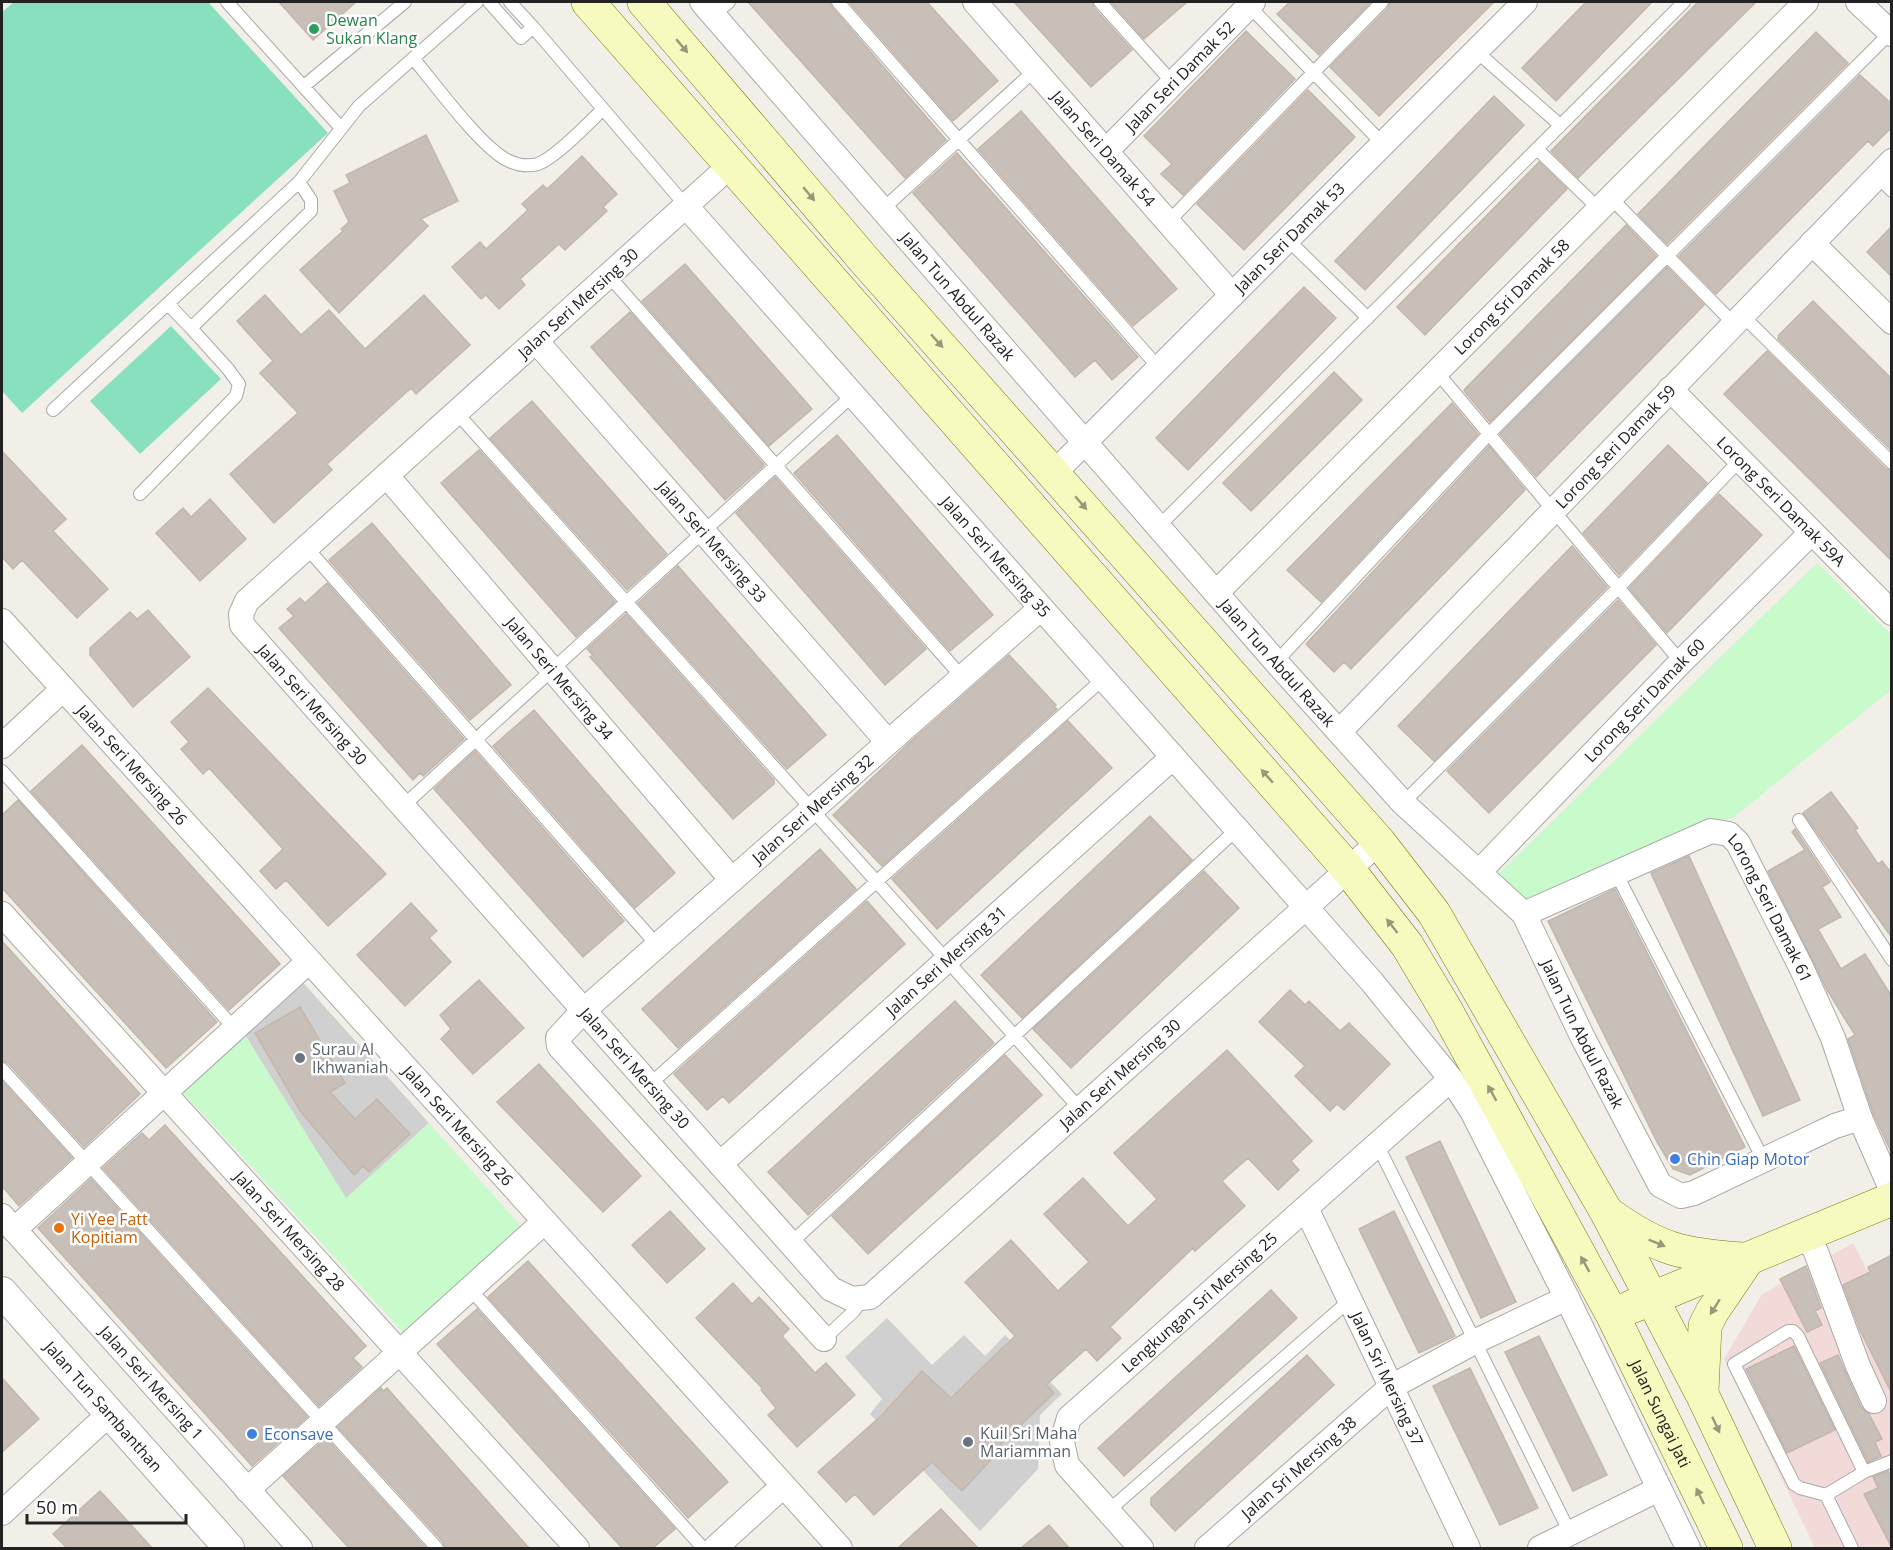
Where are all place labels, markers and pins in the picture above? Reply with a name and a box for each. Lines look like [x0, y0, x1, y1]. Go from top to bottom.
place label: Dewan Sukan Klang [326, 9, 417, 49]
marker: Dewan Sukan Klang [307, 22, 321, 36]
place label: Surau Al Ikhwaniah [312, 1038, 389, 1078]
marker: Surau Al Ikhwaniah [293, 1051, 307, 1065]
place label: Chin Giap Motor [1687, 1148, 1810, 1170]
marker: Chin Giap Motor [1668, 1152, 1682, 1166]
place label: Yi Yee Fatt Kopitiam [71, 1208, 148, 1248]
marker: Yi Yee Fatt Kopitiam [52, 1221, 66, 1235]
place label: Kuil Sri Maha Mariamman [980, 1422, 1077, 1462]
place label: Econsave [264, 1423, 334, 1445]
marker: Econsave [245, 1427, 259, 1441]
marker: Kuil Sri Maha Mariamman [961, 1435, 975, 1449]

